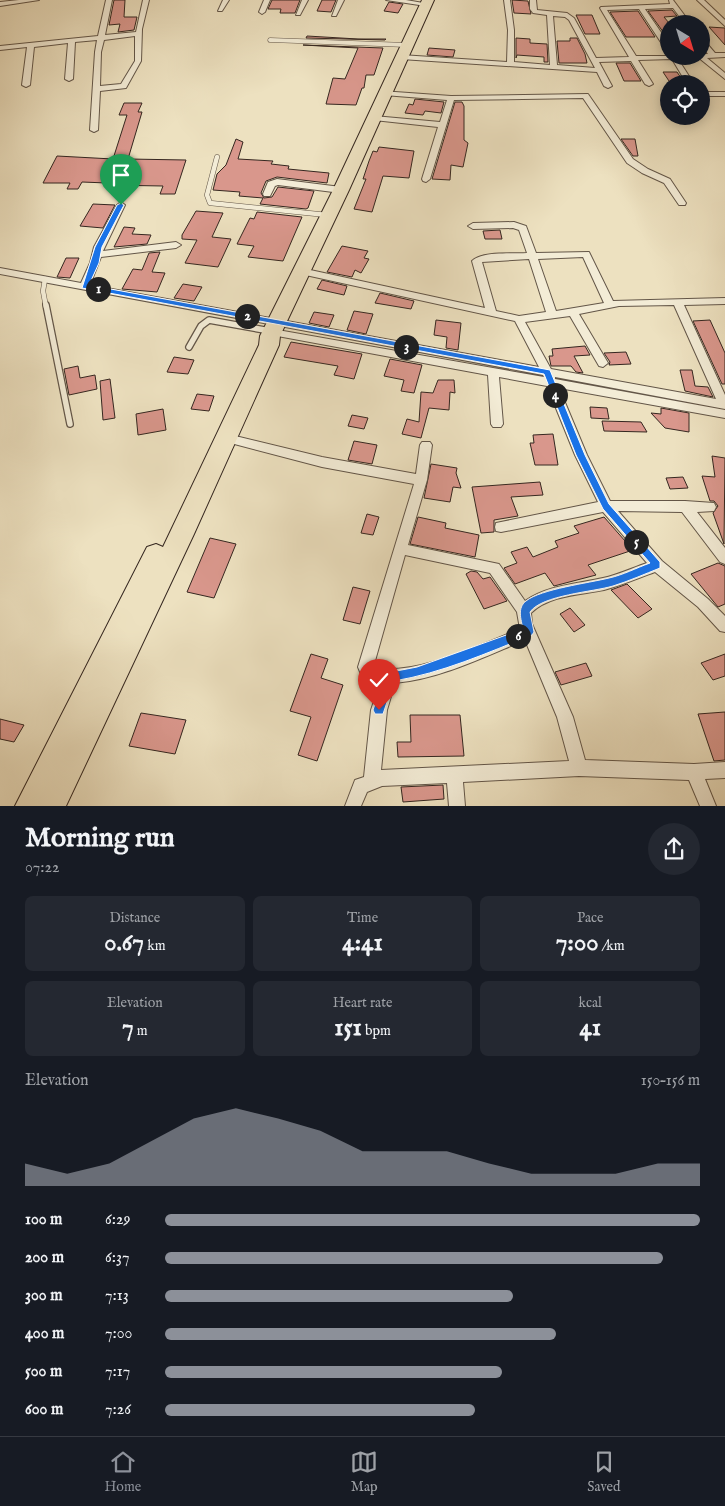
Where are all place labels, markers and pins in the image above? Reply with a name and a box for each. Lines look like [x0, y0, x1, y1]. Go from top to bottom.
pin [100, 154, 142, 205]
pin: 1 [86, 276, 110, 302]
pin: 2 [234, 304, 260, 328]
pin: 3 [394, 334, 418, 360]
pin: 4 [542, 382, 568, 408]
pin: 5 [624, 530, 648, 554]
pin: 6 [506, 624, 530, 648]
pin [358, 659, 400, 710]

